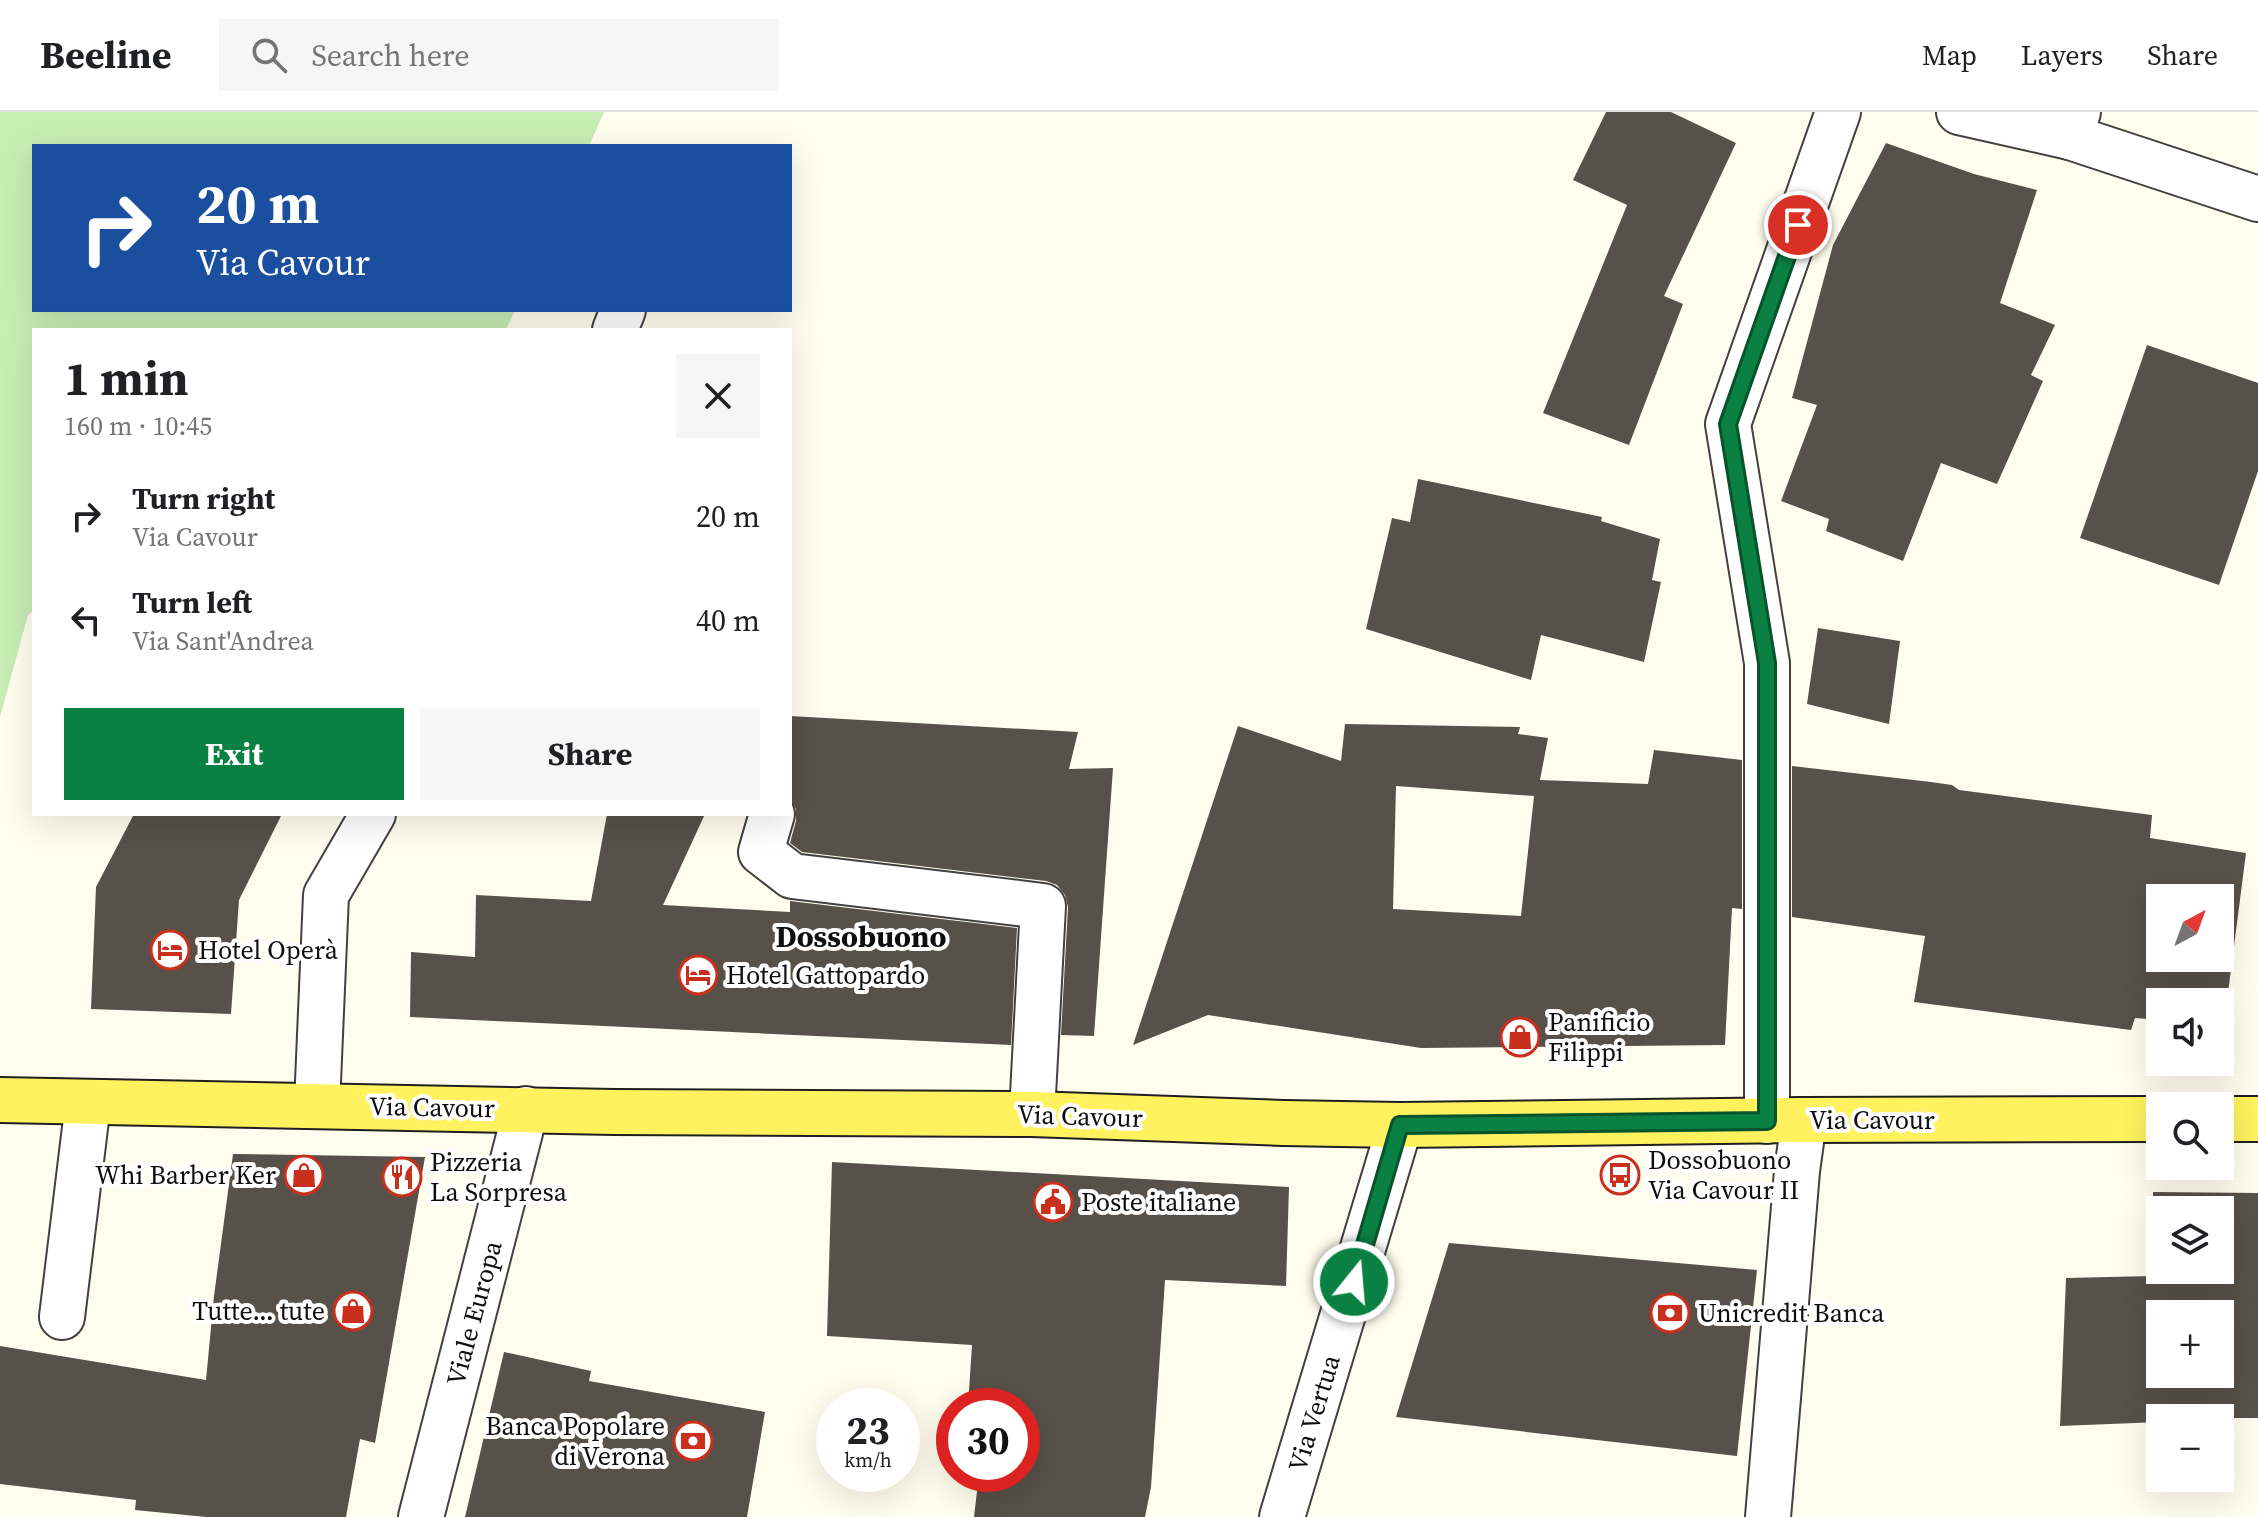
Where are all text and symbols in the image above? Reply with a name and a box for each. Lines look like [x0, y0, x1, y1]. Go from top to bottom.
search box [219, 19, 779, 91]
text: Beeline [40, 29, 171, 81]
icon: search [247, 33, 291, 77]
text: Search here [311, 35, 470, 76]
text: Map [1922, 36, 1977, 74]
text: Layers [2021, 36, 2103, 74]
text: Share [2147, 36, 2218, 74]
text: 20 m [196, 165, 319, 242]
icon: right [64, 176, 168, 280]
pin [1764, 191, 1832, 259]
icon: arrive [1776, 203, 1820, 247]
text: Via Cavour [196, 238, 370, 287]
text: 1 min [64, 345, 189, 411]
button: close [676, 354, 760, 438]
text: 160 m · 10:45 [64, 408, 212, 444]
text: Turn right [132, 478, 275, 519]
icon: right [64, 494, 108, 538]
text: 20 m [696, 496, 760, 537]
text: Via Cavour [132, 519, 258, 555]
text: Turn left [132, 582, 252, 623]
icon: left [64, 598, 108, 642]
text: 40 m [696, 600, 760, 641]
text: Via Sant'Andrea [132, 623, 314, 659]
button: Exit [64, 708, 404, 800]
button: Share [420, 708, 760, 800]
north arrow [2146, 884, 2234, 972]
map controls [2146, 884, 2234, 1492]
district label: Dossobuono [776, 916, 947, 957]
hotel icon: Hotel Operà [149, 929, 191, 971]
place label: Hotel Operà [198, 932, 339, 968]
hotel icon: Hotel Gattopardo [677, 954, 719, 996]
place label: Hotel Gattopardo [726, 957, 925, 993]
button: sound [2146, 988, 2234, 1076]
place label: Panificio Filippi [1548, 1004, 1650, 1070]
shop icon: Panificio Filippi [1499, 1016, 1541, 1058]
street label: Via Cavour [369, 1088, 495, 1126]
button: search [2146, 1092, 2234, 1180]
street label: Via Cavour [1017, 1096, 1143, 1136]
street label: Via Cavour [1809, 1102, 1935, 1138]
place label: Dossobuono Via Cavour II [1648, 1142, 1799, 1208]
place label: Pizzeria La Sorpresa [430, 1144, 568, 1210]
shop icon: Whi Barber Ker [283, 1154, 325, 1196]
bus stop icon: Dossobuono Via Cavour II [1599, 1154, 1641, 1196]
restaurant icon: Pizzeria La Sorpresa [381, 1156, 423, 1198]
place label: Whi Barber Ker [95, 1157, 276, 1193]
public building icon: Poste italiane [1032, 1181, 1074, 1223]
place label: Poste italiane [1081, 1184, 1236, 1220]
button: layers [2146, 1196, 2234, 1284]
street label: Viale Europa [437, 1236, 511, 1389]
position arrow [1312, 1240, 1396, 1324]
shop icon: Tutte... tute [332, 1290, 374, 1332]
bank icon: Unicredit Banca [1649, 1292, 1691, 1334]
place label: Tutte... tute [192, 1293, 325, 1329]
place label: Unicredit Banca [1698, 1295, 1885, 1331]
button: + [2146, 1300, 2234, 1388]
street label: Via Vertua [1279, 1349, 1349, 1476]
speed limit sign: 30 [936, 1388, 1040, 1492]
text: 23 [846, 1403, 890, 1457]
button: − [2146, 1404, 2234, 1492]
place label: Banca Popolare di Verona [485, 1408, 666, 1474]
bank icon: Banca Popolare di Verona [672, 1420, 714, 1462]
text: km/h [844, 1446, 892, 1474]

